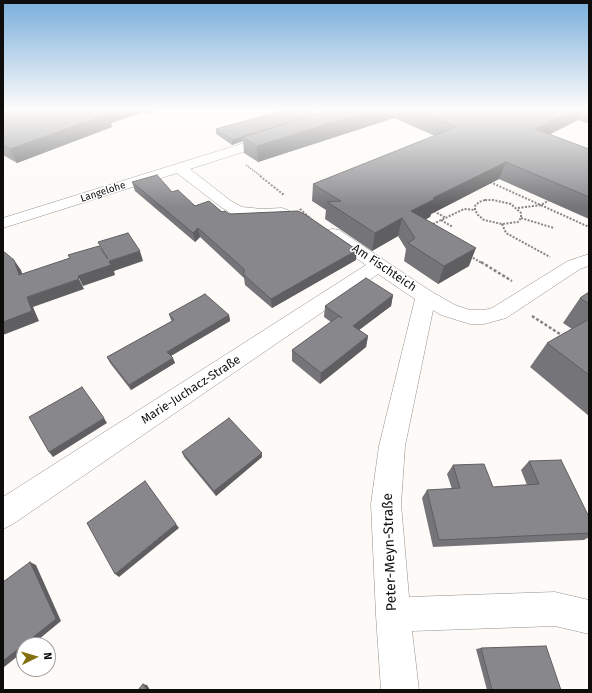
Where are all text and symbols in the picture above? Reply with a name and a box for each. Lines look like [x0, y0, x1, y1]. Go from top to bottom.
street label: Langelohe [79, 179, 127, 205]
street label: Am Fischteich [349, 241, 419, 295]
street label: Marie-Juchacz-Straße [139, 353, 243, 427]
street label: Peter-Meyn-Straße [380, 493, 400, 611]
north arrow [16, 637, 56, 677]
text: N [41, 652, 54, 660]

